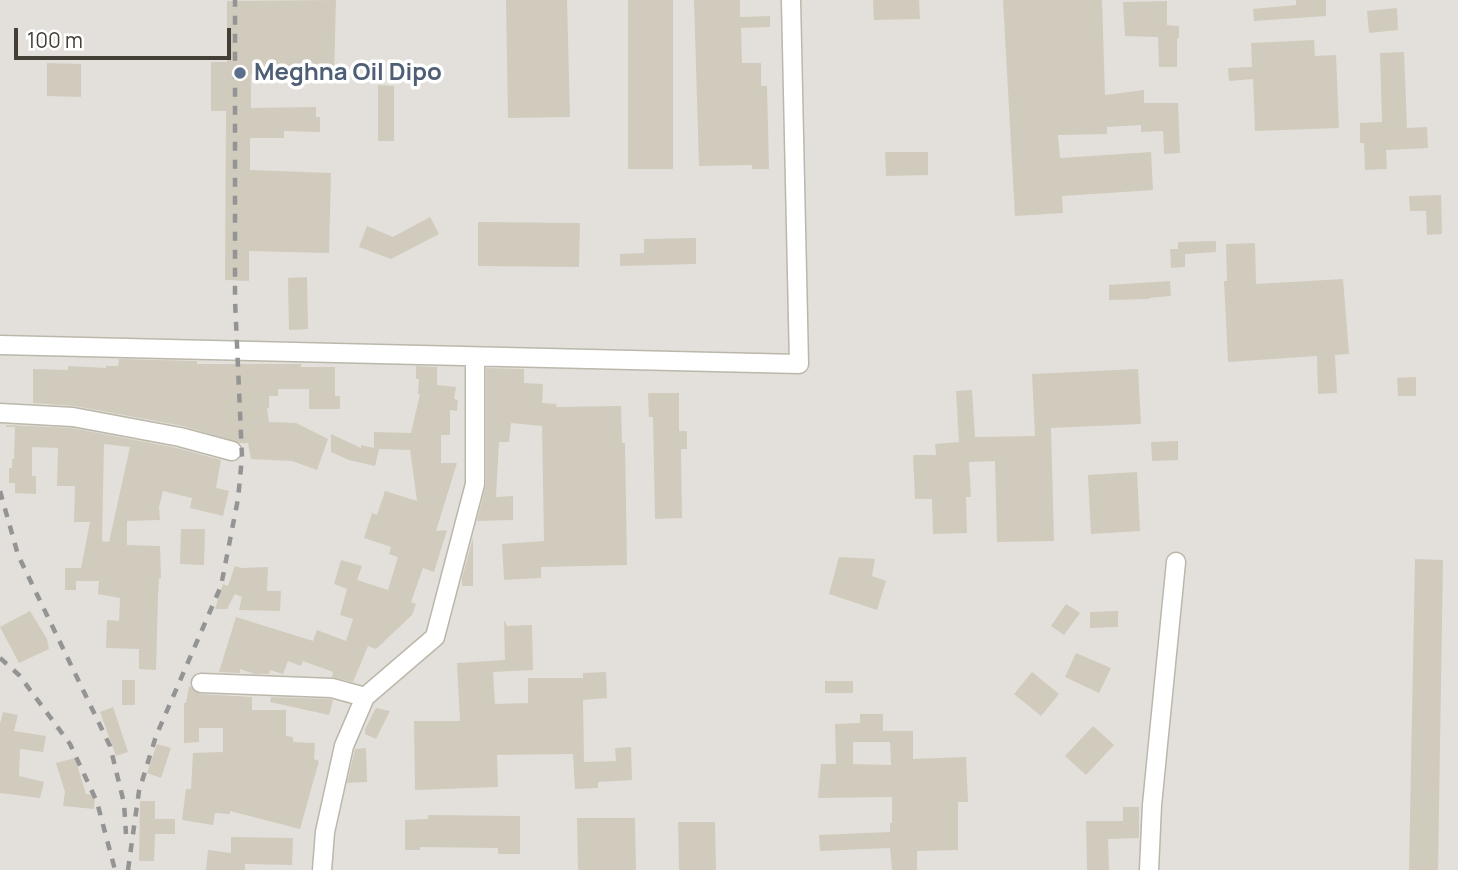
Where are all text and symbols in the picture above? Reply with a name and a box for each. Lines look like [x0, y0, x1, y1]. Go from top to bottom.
scale bar [18, 14, 234, 58]
text: 100 m [27, 26, 83, 54]
place label: Meghna Oil Dipo [254, 59, 442, 87]
marker: Meghna Oil Dipo [232, 65, 248, 81]

